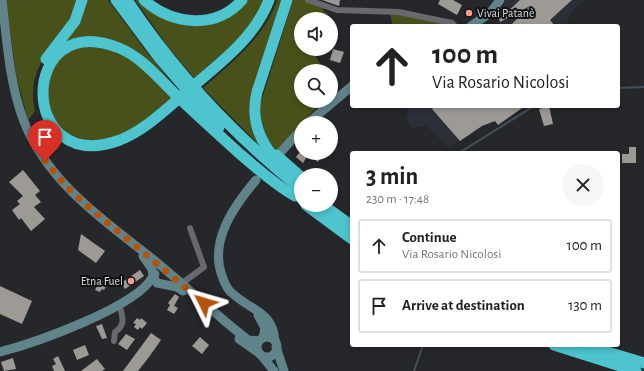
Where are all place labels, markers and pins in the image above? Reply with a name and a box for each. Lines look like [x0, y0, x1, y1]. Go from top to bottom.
place label: Vivai Patanè [477, 7, 534, 19]
marker: Vivai Patanè [464, 8, 474, 18]
pin [28, 120, 62, 161]
place label: Etna Fuel [81, 275, 123, 287]
marker: Etna Fuel [126, 276, 136, 286]

